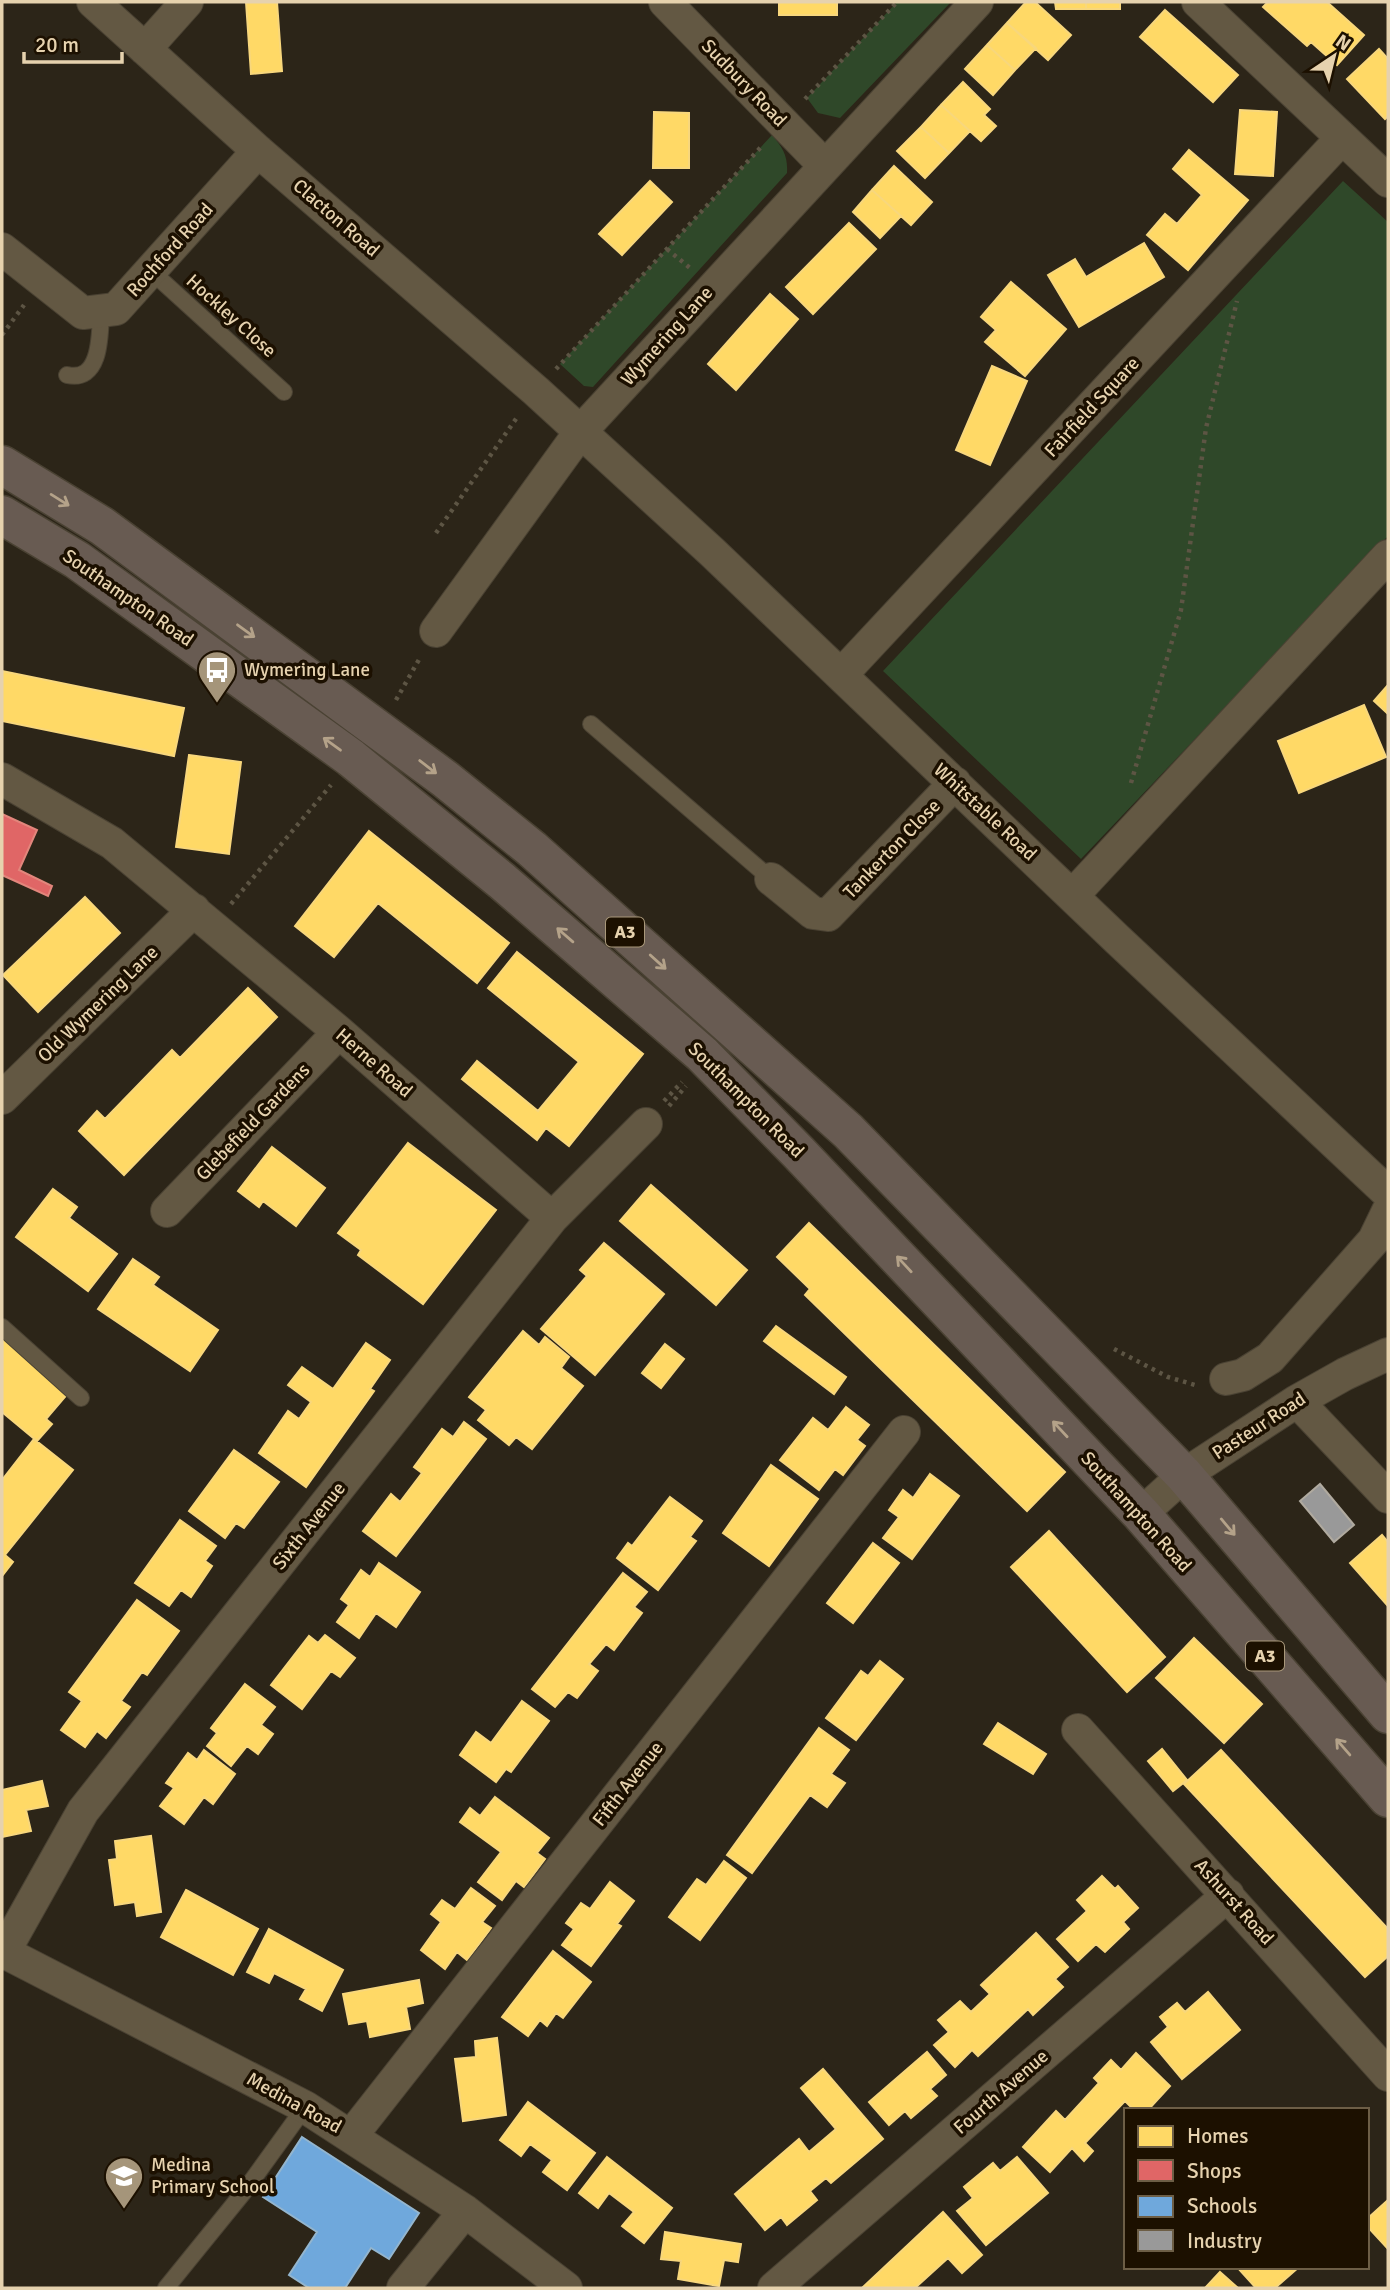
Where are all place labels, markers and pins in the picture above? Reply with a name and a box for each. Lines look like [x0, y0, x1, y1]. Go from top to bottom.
bus stop icon: Wymering Lane [196, 649, 238, 704]
place label: Wymering Lane [244, 658, 370, 682]
place label: Medina Primary School [151, 2153, 274, 2199]
school or university icon: Medina Primary School [103, 2155, 145, 2210]

